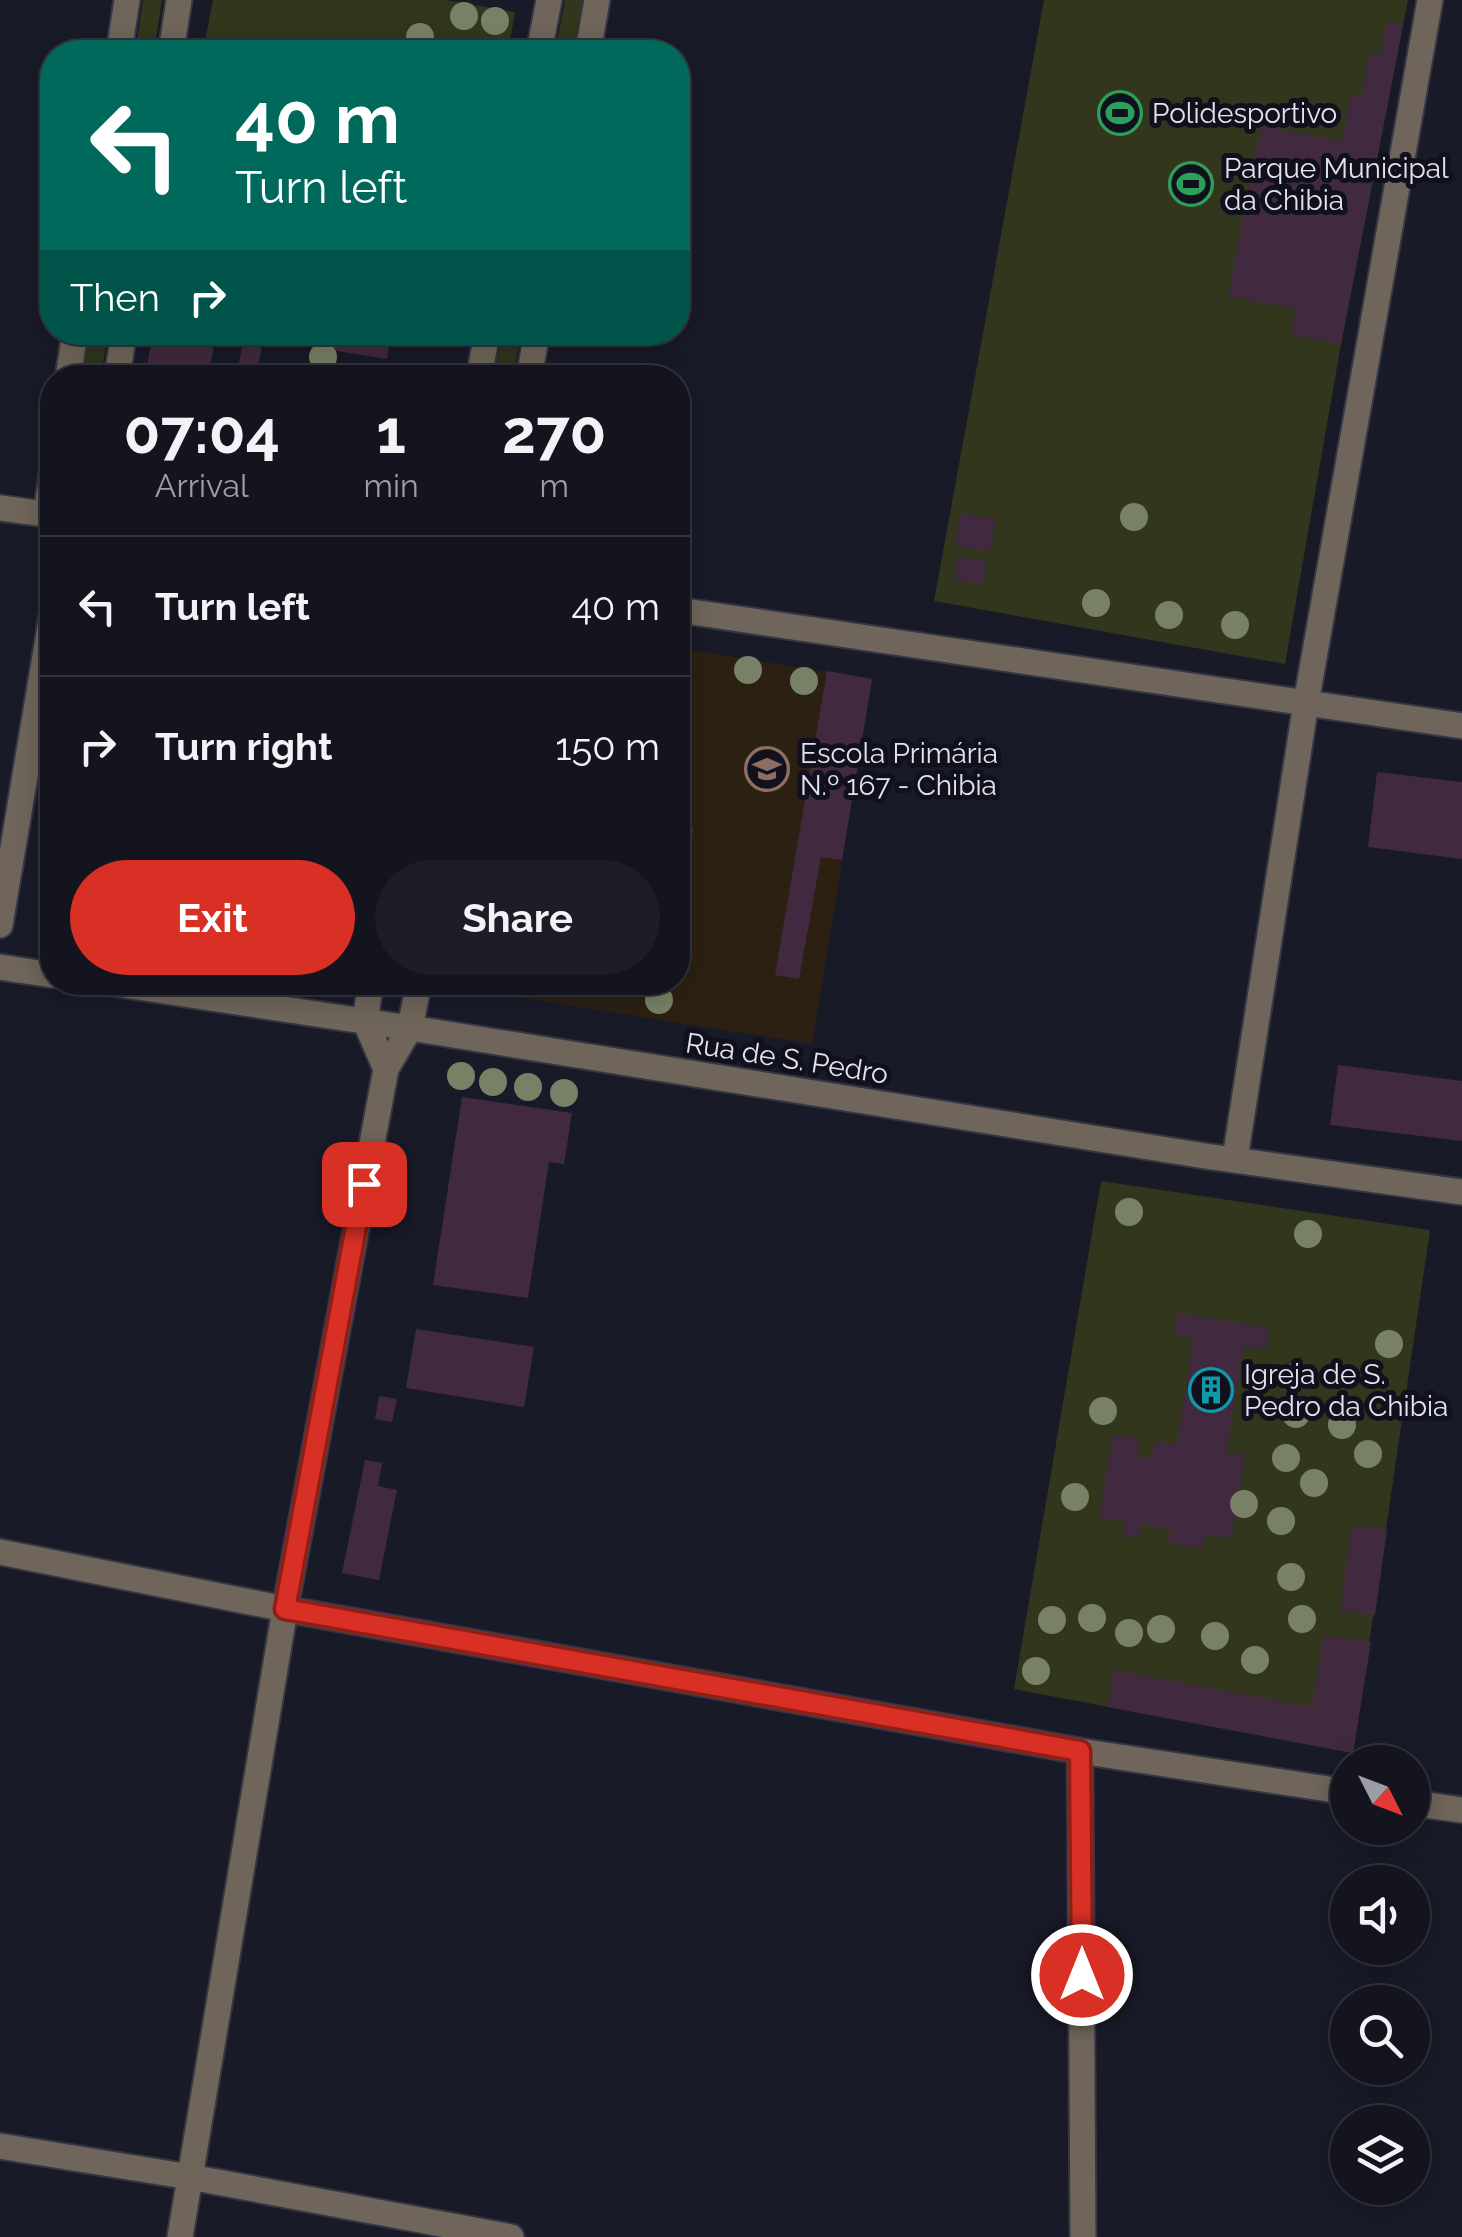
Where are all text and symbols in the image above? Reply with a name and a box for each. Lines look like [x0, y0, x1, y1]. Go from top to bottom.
text: 40 m [235, 77, 400, 159]
icon: left [70, 80, 200, 210]
sports icon: Polidesportivo [1097, 90, 1143, 136]
place label: Polidesportivo [1152, 97, 1337, 130]
place label: Parque Municipal da Chibia [1224, 152, 1449, 217]
text: Turn left [235, 161, 407, 214]
sports icon: Parque Municipal da Chibia [1168, 161, 1214, 207]
icon: right [180, 270, 235, 325]
text: Then [70, 275, 160, 320]
text: 07:04 [124, 397, 280, 467]
text: 1 [376, 397, 406, 467]
text: 270 [502, 397, 606, 467]
text: Arrival [155, 467, 249, 504]
text: min [364, 467, 419, 504]
text: m [540, 467, 569, 504]
icon: left [70, 579, 125, 634]
text: Turn left [155, 584, 310, 629]
text: 40 m [571, 584, 660, 629]
icon: right [70, 719, 125, 774]
text: Turn right [155, 724, 332, 769]
text: 150 m [555, 724, 660, 769]
place label: Escola Primária N.º 167 - Chibia [800, 737, 998, 802]
school or university icon: Escola Primária N.º 167 - Chibia [744, 746, 790, 792]
button: Exit [70, 860, 355, 975]
button: Share [375, 860, 660, 975]
street label: Rua de S. Pedro [683, 1026, 891, 1091]
pin [322, 1142, 407, 1227]
icon: arrive [337, 1157, 392, 1212]
place label: Igreja de S. Pedro da Chibia [1244, 1358, 1448, 1423]
building icon: Igreja de S. Pedro da Chibia [1188, 1367, 1234, 1413]
north arrow [1330, 1745, 1430, 1845]
map controls [1330, 1745, 1430, 2205]
button: sound [1330, 1865, 1430, 1965]
position arrow [1030, 1923, 1134, 2027]
button: search [1330, 1985, 1430, 2085]
button: layers [1330, 2105, 1430, 2205]

